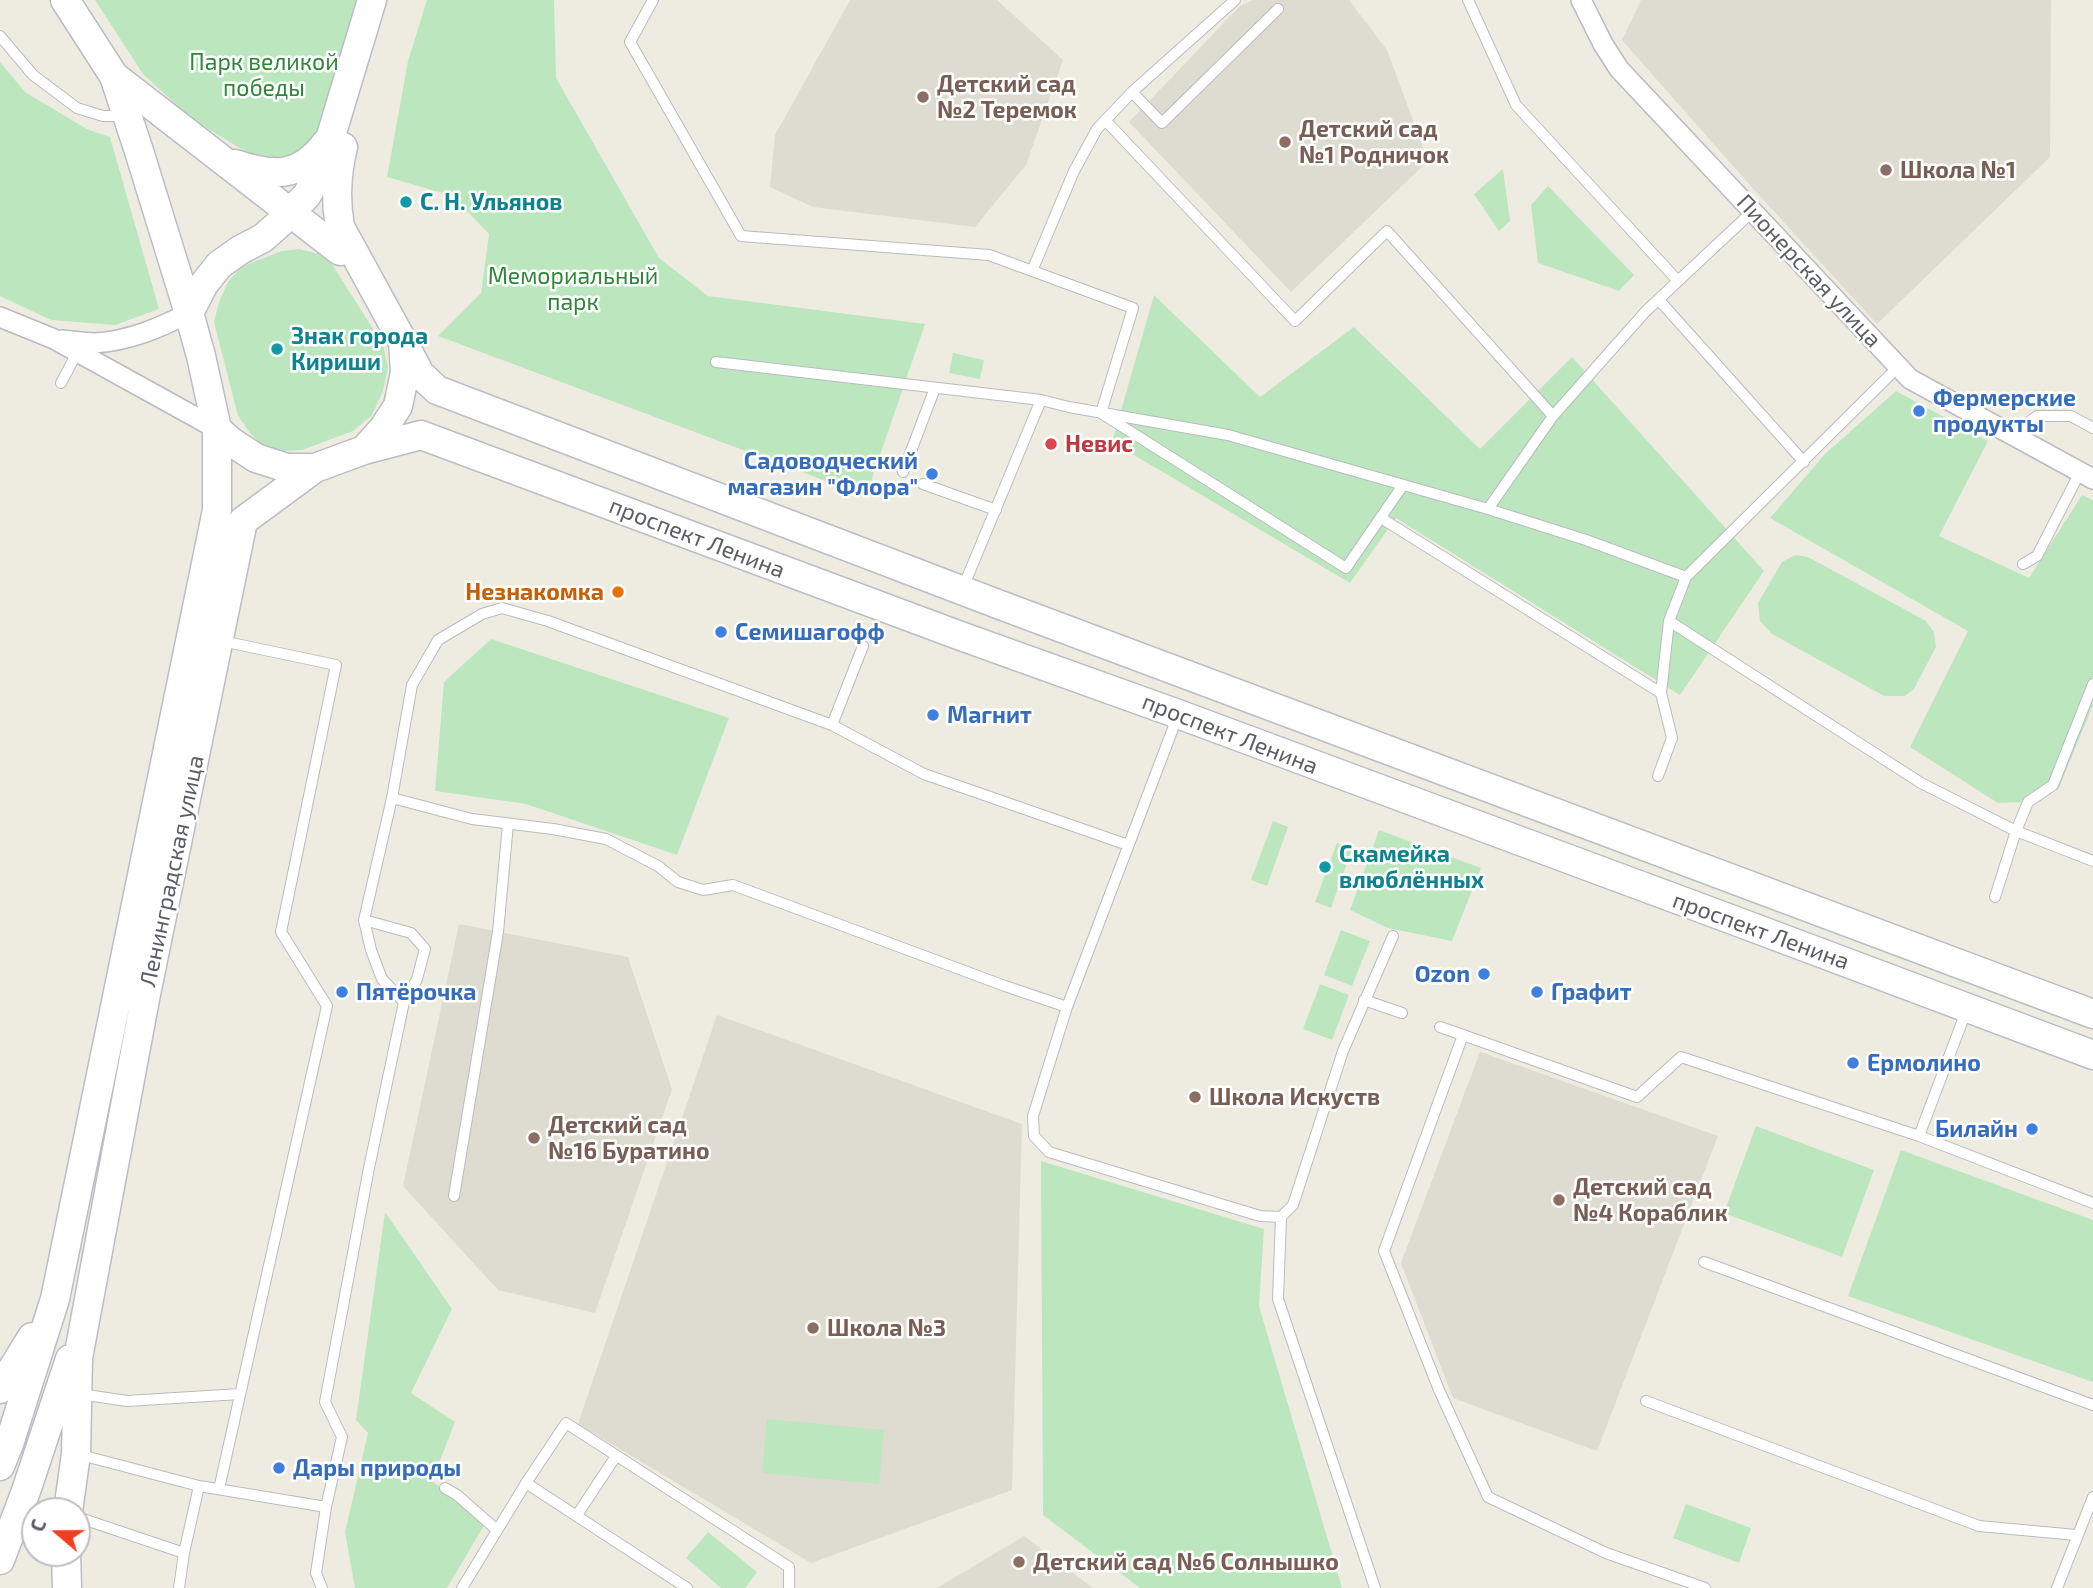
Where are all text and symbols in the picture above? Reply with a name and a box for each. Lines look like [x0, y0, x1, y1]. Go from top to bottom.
park label: Парк великой победы [189, 48, 339, 102]
place label: Детский сад №2 Теремок [937, 70, 1077, 124]
marker: Детский сад №2 Теремок [915, 89, 931, 105]
place label: Детский сад №1 Родничок [1299, 115, 1449, 169]
marker: Детский сад №1 Родничок [1277, 134, 1293, 150]
place label: Школа №1 [1900, 156, 2016, 184]
marker: Школа №1 [1878, 162, 1894, 178]
place label: С. Н. Ульянов [420, 188, 562, 216]
street label: Пионерская улица [1731, 189, 1887, 353]
marker: С. Н. Ульянов [398, 194, 414, 210]
park label: Мемориальный парк [488, 262, 658, 316]
place label: Знак города Кириши [291, 322, 428, 376]
marker: Знак города Кириши [269, 341, 285, 357]
place label: Фермерские продукты [1933, 384, 2076, 438]
marker: Фермерские продукты [1911, 403, 1927, 419]
place label: Невис [1065, 430, 1133, 458]
marker: Невис [1043, 436, 1059, 452]
place label: Садоводческий магазин "Флора" [727, 447, 918, 501]
marker: Садоводческий магазин "Флора" [924, 466, 940, 482]
street label: проспект Ленина [605, 492, 789, 584]
place label: Незнакомка [465, 578, 604, 606]
marker: Незнакомка [610, 584, 626, 600]
place label: Семишагофф [735, 618, 885, 646]
marker: Семишагофф [713, 624, 729, 640]
street label: проспект Ленина [1138, 688, 1322, 780]
place label: Магнит [947, 701, 1032, 729]
marker: Магнит [925, 707, 941, 723]
street label: Ленинградская улица [134, 753, 210, 989]
place label: Скамейка влюблённых [1339, 840, 1484, 894]
marker: Скамейка влюблённых [1317, 859, 1333, 875]
street label: проспект Ленина [1669, 886, 1853, 976]
place label: Ozon [1415, 960, 1470, 988]
marker: Ozon [1476, 966, 1492, 982]
place label: Пятёрочка [356, 978, 476, 1006]
place label: Графит [1551, 978, 1632, 1006]
marker: Пятёрочка [334, 984, 350, 1000]
marker: Графит [1529, 984, 1545, 1000]
place label: Ермолино [1867, 1049, 1981, 1077]
marker: Ермолино [1845, 1055, 1861, 1071]
place label: Школа Искуств [1209, 1083, 1380, 1111]
marker: Школа Искуств [1187, 1089, 1203, 1105]
place label: Детский сад №16 Буратино [548, 1111, 710, 1165]
place label: Билайн [1935, 1115, 2018, 1143]
marker: Билайн [2024, 1121, 2040, 1137]
marker: Детский сад №16 Буратино [526, 1130, 542, 1146]
place label: Детский сад №4 Кораблик [1573, 1173, 1728, 1227]
marker: Детский сад №4 Кораблик [1551, 1192, 1567, 1208]
place label: Школа №3 [827, 1314, 946, 1342]
marker: Школа №3 [805, 1320, 821, 1336]
place label: Дары природы [293, 1454, 461, 1482]
marker: Дары природы [271, 1460, 287, 1476]
north arrow [21, 1497, 91, 1567]
text: С [25, 1516, 50, 1535]
place label: Детский сад №6 Солнышко [1033, 1548, 1339, 1576]
marker: Детский сад №6 Солнышко [1011, 1554, 1027, 1570]

